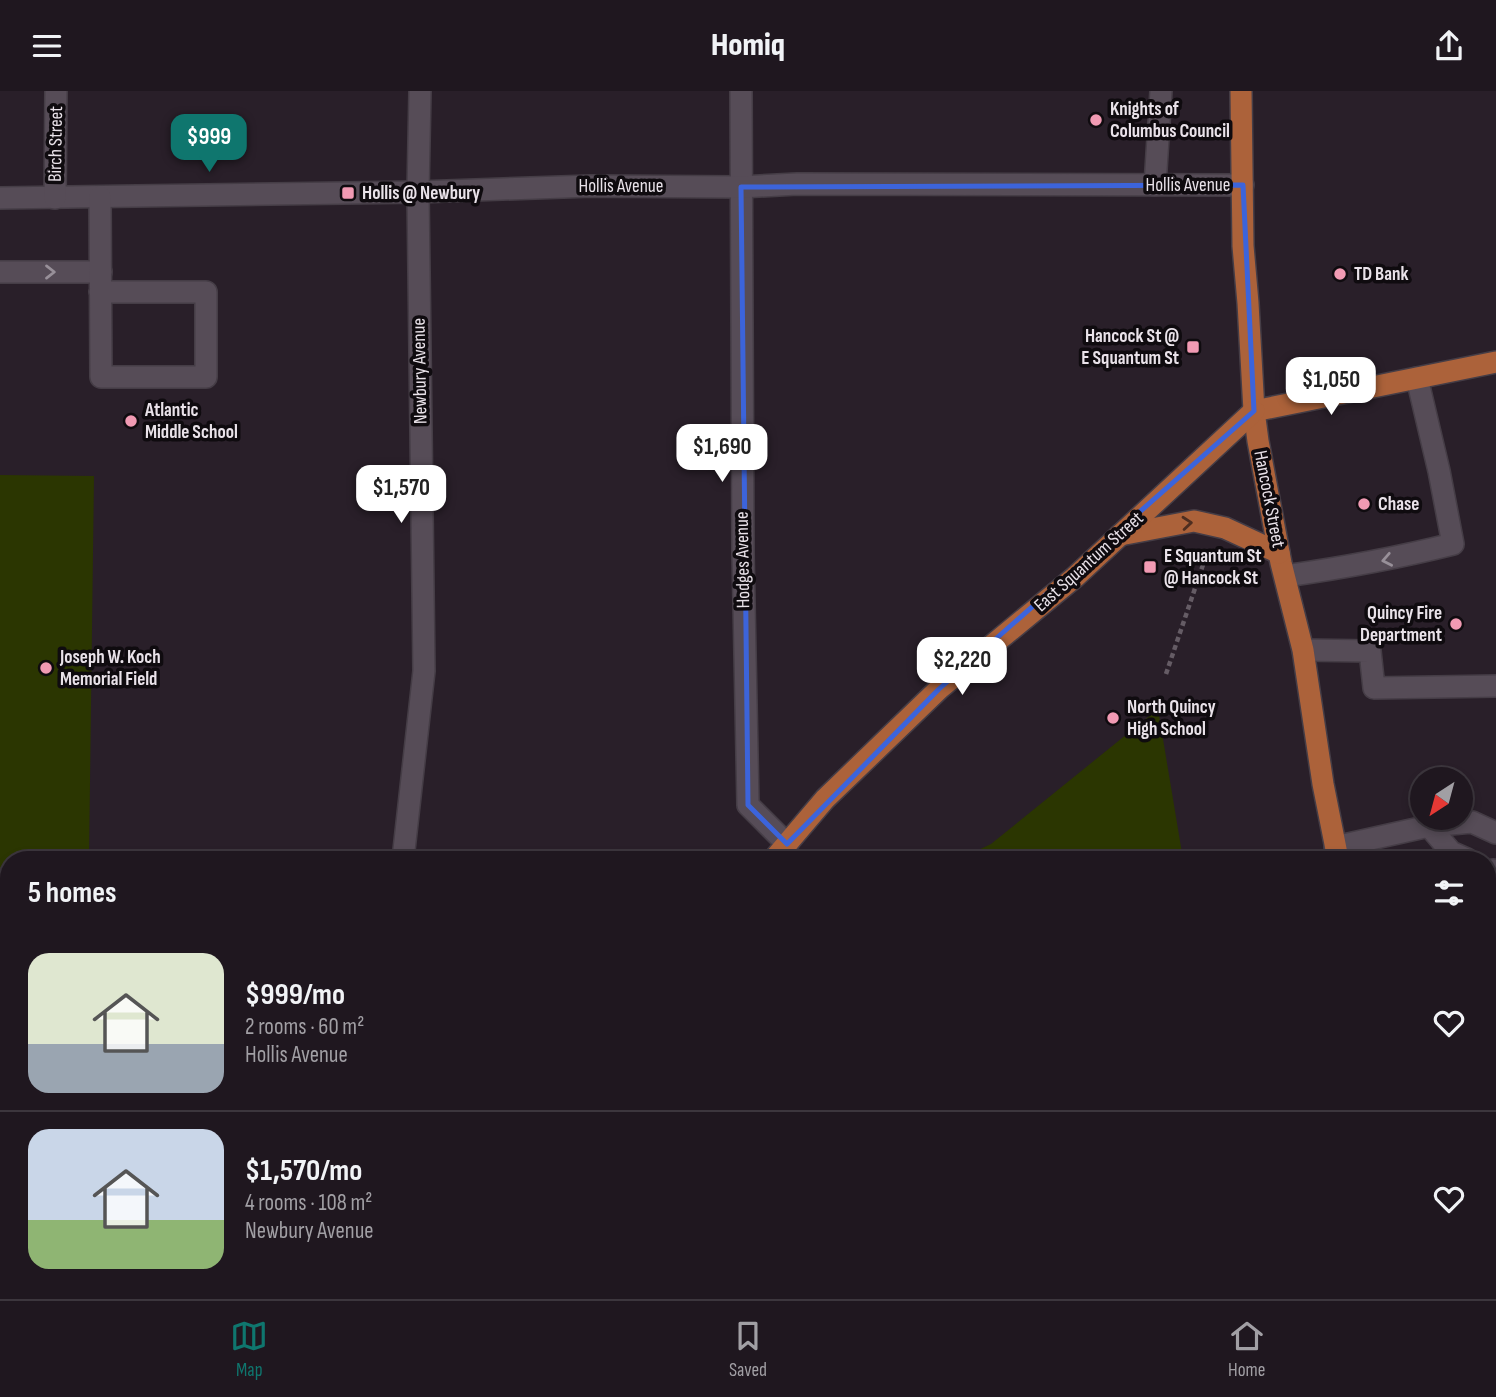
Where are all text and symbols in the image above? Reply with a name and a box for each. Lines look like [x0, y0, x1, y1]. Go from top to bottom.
text: Homiq [711, 26, 785, 65]
icon: menu [28, 27, 66, 65]
icon: share [1430, 27, 1468, 65]
place label: Knights of Columbus Council [1110, 98, 1230, 143]
street label: Birch Street [44, 106, 68, 182]
marker: Knights of Columbus Council [1088, 112, 1104, 128]
pin: $999 [168, 115, 250, 174]
text: $999 [187, 123, 231, 151]
street label: Hollis Avenue [1146, 174, 1230, 197]
street label: Hollis Avenue [579, 175, 663, 198]
place label: Hollis @ Newbury [362, 182, 480, 205]
marker: Hollis @ Newbury [340, 185, 356, 201]
place label: TD Bank [1354, 263, 1408, 286]
one-way arrow [46, 264, 56, 280]
marker: TD Bank [1332, 266, 1348, 282]
street label: Newbury Avenue [408, 318, 432, 424]
place label: Hancock St @ E Squantum St [1081, 325, 1179, 370]
marker: Hancock St @ E Squantum St [1185, 339, 1201, 355]
pin: $1,050 [1274, 357, 1388, 417]
text: $1,050 [1302, 366, 1360, 394]
place label: Atlantic Middle School [144, 399, 238, 444]
marker: Atlantic Middle School [123, 413, 139, 429]
pin: $1,690 [665, 425, 779, 484]
text: $1,690 [692, 433, 752, 461]
street label: Hancock Street [1248, 448, 1290, 550]
pin: $1,570 [344, 465, 458, 525]
text: $1,570 [372, 474, 430, 502]
place label: Chase [1378, 493, 1419, 516]
marker: Chase [1356, 496, 1372, 512]
street label: East Squantum Street [1030, 507, 1149, 617]
street label: Hodges Avenue [731, 511, 755, 609]
one-way arrow [1182, 516, 1193, 531]
place label: E Squantum St @ Hancock St [1164, 545, 1262, 590]
one-way arrow [1381, 551, 1393, 566]
marker: E Squantum St @ Hancock St [1142, 559, 1158, 575]
place label: Quincy Fire Department [1360, 602, 1442, 647]
marker: Quincy Fire Department [1448, 616, 1464, 632]
pin: $2,220 [905, 637, 1019, 697]
place label: Joseph W. Koch Memorial Field [59, 646, 161, 691]
text: $2,220 [933, 646, 991, 674]
marker: Joseph W. Koch Memorial Field [38, 660, 54, 676]
place label: North Quincy High School [1127, 696, 1216, 741]
marker: North Quincy High School [1105, 710, 1121, 726]
north arrow [1410, 767, 1474, 829]
map controls [1410, 767, 1473, 830]
icon: filters [1430, 874, 1468, 912]
text: 5 homes [28, 875, 117, 911]
text: $999/mo [245, 977, 345, 1013]
icon: home [84, 981, 168, 1065]
icon: heart [1430, 1004, 1468, 1042]
text: 2 rooms · 60 m² [245, 1013, 364, 1041]
text: Hollis Avenue [245, 1041, 348, 1069]
text: $1,570/mo [245, 1153, 362, 1189]
icon: home [84, 1157, 168, 1241]
icon: heart [1430, 1180, 1468, 1218]
text: 4 rooms · 108 m² [245, 1189, 372, 1217]
text: Newbury Avenue [245, 1217, 374, 1245]
tab: Map [230, 1317, 268, 1382]
tab: Saved [729, 1317, 767, 1382]
tab: Home [1228, 1317, 1266, 1382]

